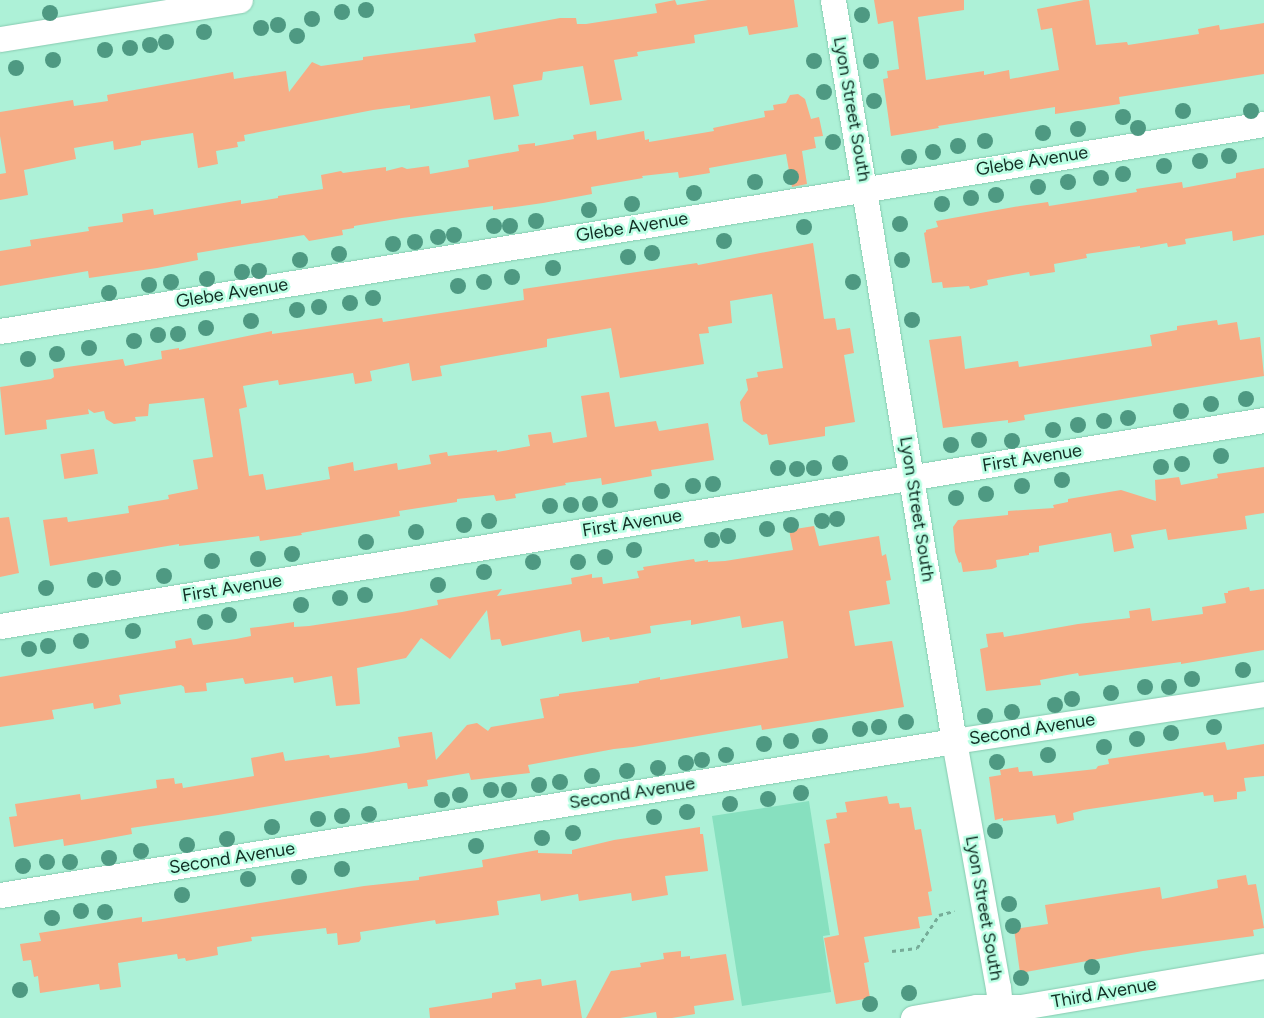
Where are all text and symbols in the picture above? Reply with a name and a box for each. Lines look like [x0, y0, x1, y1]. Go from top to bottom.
street label: Lyon Street South [829, 35, 875, 183]
street label: Glebe Avenue [974, 141, 1090, 181]
street label: Glebe Avenue [574, 207, 690, 247]
street label: Glebe Avenue [174, 273, 290, 313]
street label: Lyon Street South [895, 435, 939, 583]
street label: First Avenue [981, 439, 1083, 477]
street label: First Avenue [581, 504, 683, 542]
street label: First Avenue [181, 569, 283, 607]
street label: Second Avenue [968, 708, 1096, 750]
street label: Second Avenue [568, 772, 696, 814]
street label: Lyon Street South [961, 834, 1007, 982]
street label: Second Avenue [168, 837, 296, 879]
street label: Third Avenue [1050, 973, 1158, 1013]

